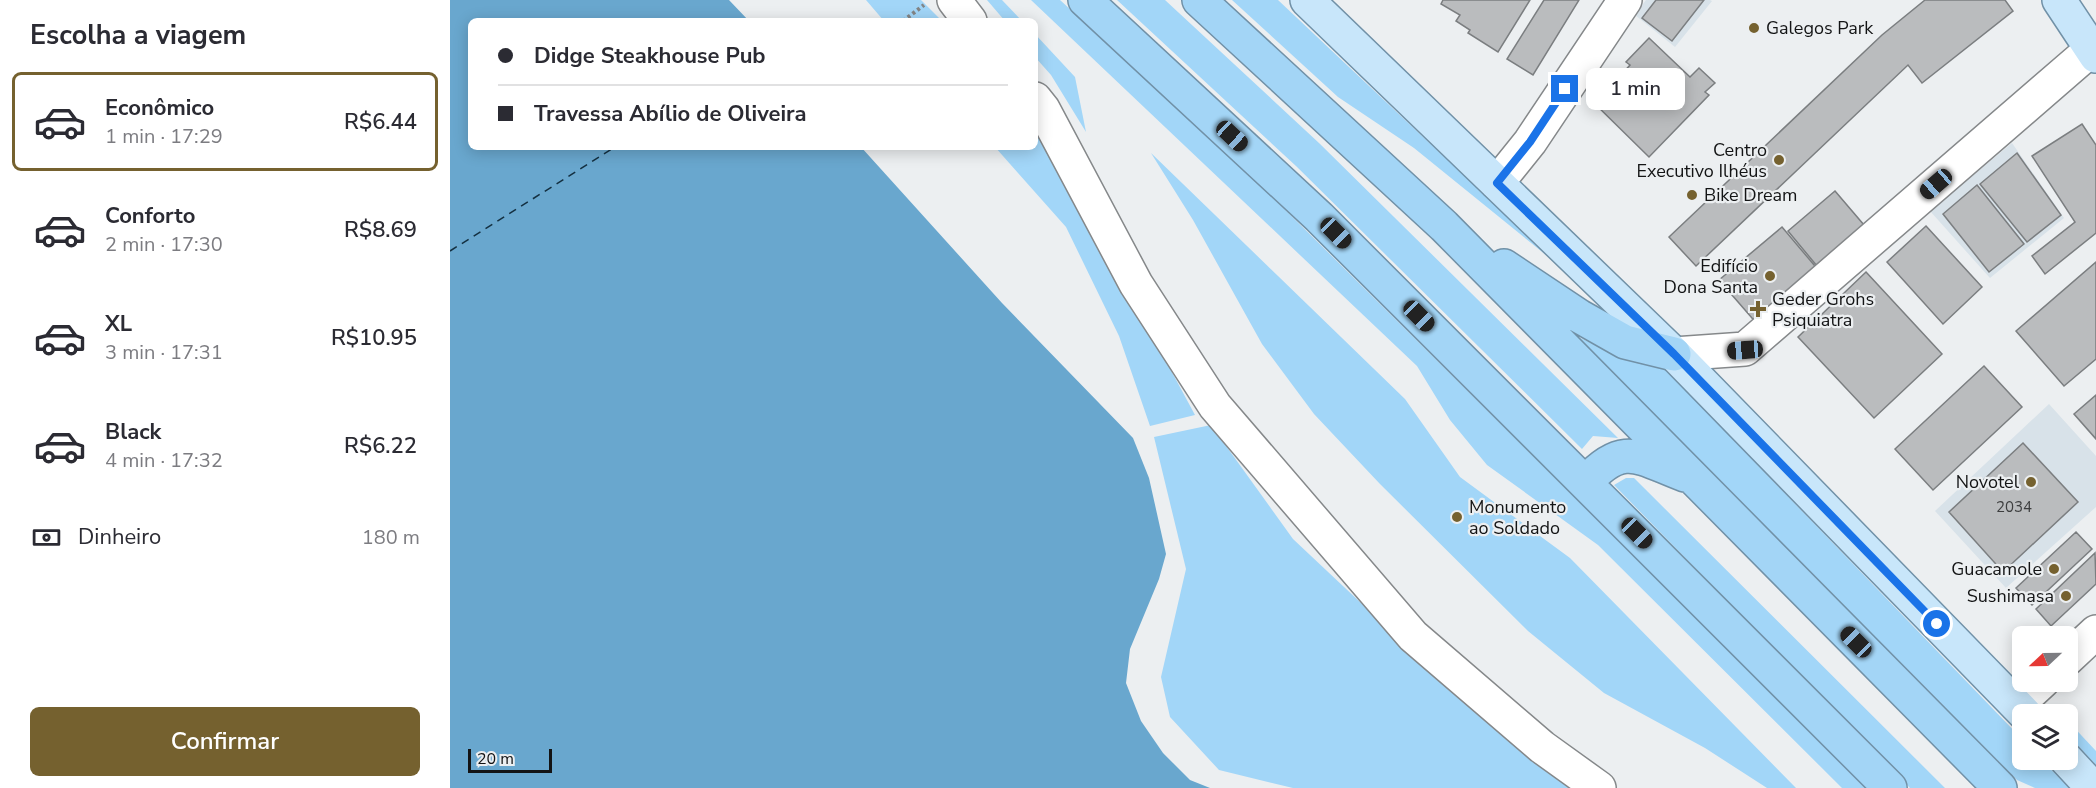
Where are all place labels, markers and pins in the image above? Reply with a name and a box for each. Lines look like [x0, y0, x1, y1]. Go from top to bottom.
place label: Galegos Park [1766, 16, 1874, 40]
marker: Galegos Park [1747, 21, 1761, 35]
place label: Centro Executivo Ilhéus [1637, 138, 1767, 183]
marker: Centro Executivo Ilhéus [1772, 153, 1786, 167]
place label: Bike Dream [1704, 183, 1798, 207]
marker: Bike Dream [1685, 188, 1699, 202]
place label: Edifício Dona Santa [1664, 254, 1758, 299]
marker: Edifício Dona Santa [1763, 269, 1777, 283]
place label: Geder Grohs Psiquiatra [1772, 287, 1874, 332]
marker: Geder Grohs Psiquiatra [1749, 300, 1767, 318]
place label: Novotel [1956, 470, 2020, 494]
marker: Novotel [2024, 475, 2038, 489]
place label: Monumento ao Soldado [1469, 495, 1566, 540]
marker: Monumento ao Soldado [1450, 510, 1464, 524]
place label: Guacamole [1951, 557, 2042, 581]
marker: Guacamole [2047, 562, 2061, 576]
place label: Sushimasa [1967, 584, 2054, 608]
marker: Sushimasa [2059, 589, 2073, 603]

